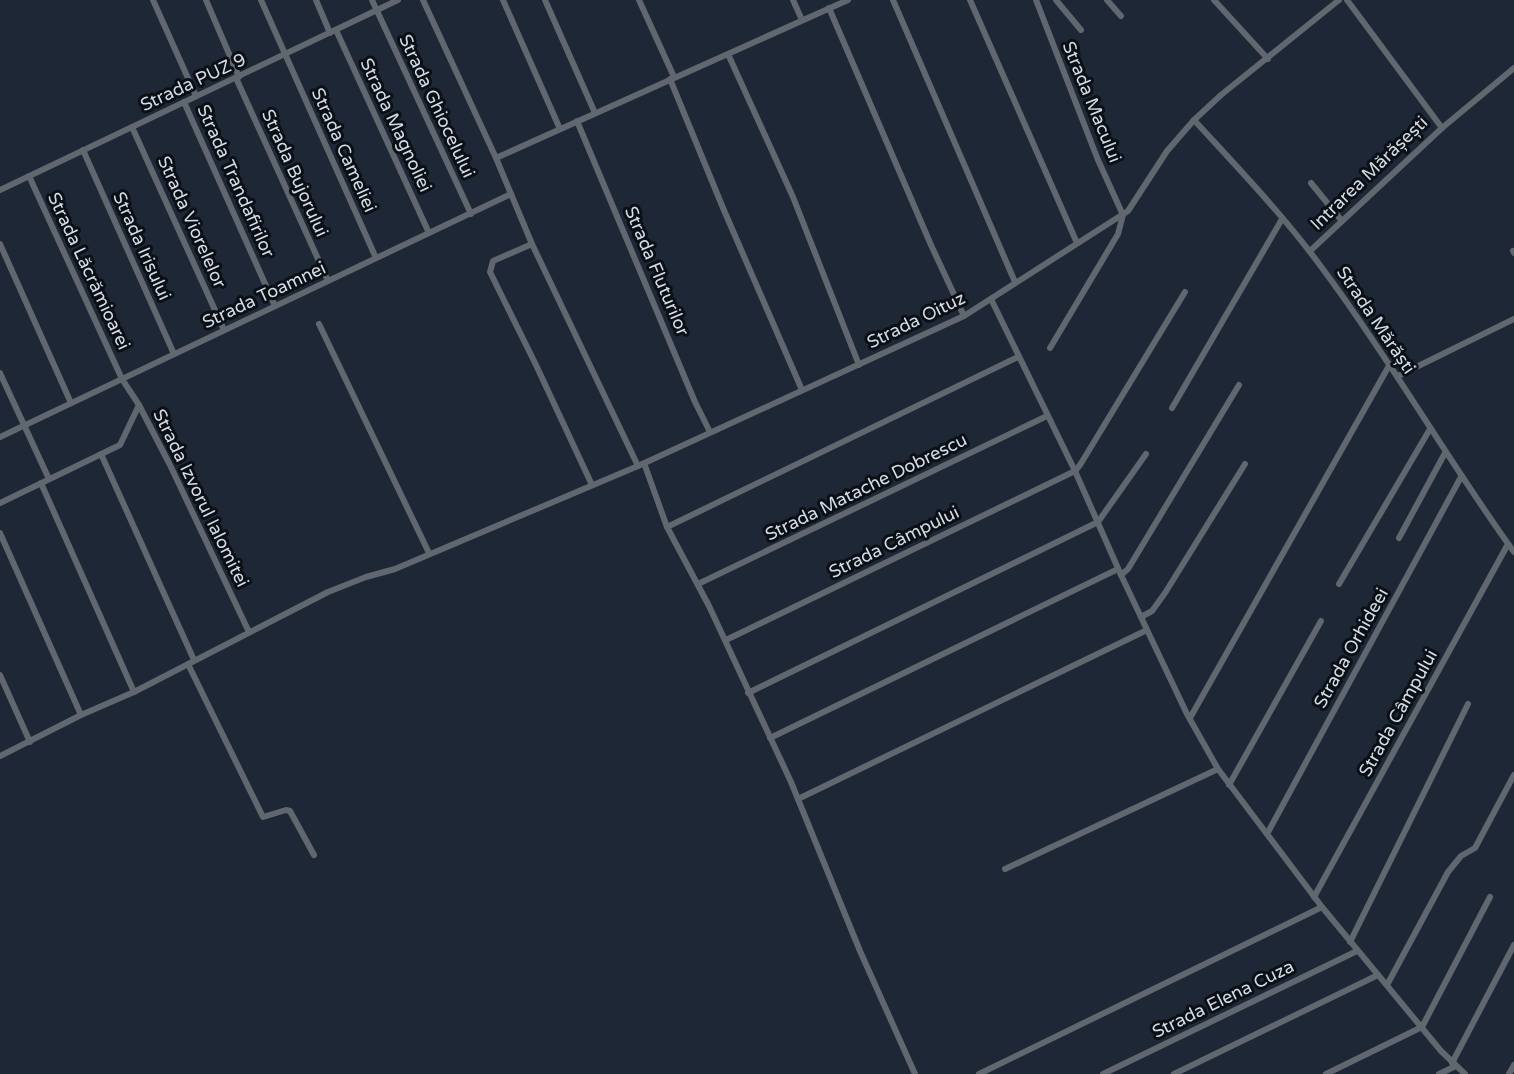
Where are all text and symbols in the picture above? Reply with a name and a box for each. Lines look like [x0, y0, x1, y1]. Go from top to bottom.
street label: Strada Ghiocelului [394, 31, 480, 181]
street label: Strada Macului [1058, 38, 1126, 166]
street label: Strada PUZ 9 [137, 48, 249, 116]
street label: Strada Magnoliei [355, 55, 437, 195]
street label: Strada Cameliei [307, 84, 381, 216]
street label: Strada Trandafirilor [192, 101, 280, 261]
street label: Strada Bujorului [257, 106, 333, 240]
street label: Intrarea Mărășești [1306, 111, 1432, 235]
street label: Strada Viorelelor [153, 153, 231, 292]
street label: Strada Irisului [108, 188, 176, 304]
street label: Strada Lăcrămioarei [43, 189, 135, 353]
street label: Strada Fluturilor [620, 203, 694, 339]
street label: Strada Toamnei [199, 257, 329, 333]
street label: Strada Mărăști [1332, 262, 1420, 378]
street label: Strada Oituz [863, 287, 969, 353]
street label: Strada Izvorul Ialomitei [148, 405, 254, 591]
street label: Strada Matache Dobrescu [761, 428, 971, 546]
street label: Strada Câmpului [825, 501, 963, 583]
street label: Strada Orhideei [1309, 584, 1393, 712]
street label: Strada Câmpului [1354, 646, 1442, 780]
street label: Strada Elena Cuza [1149, 955, 1297, 1043]

